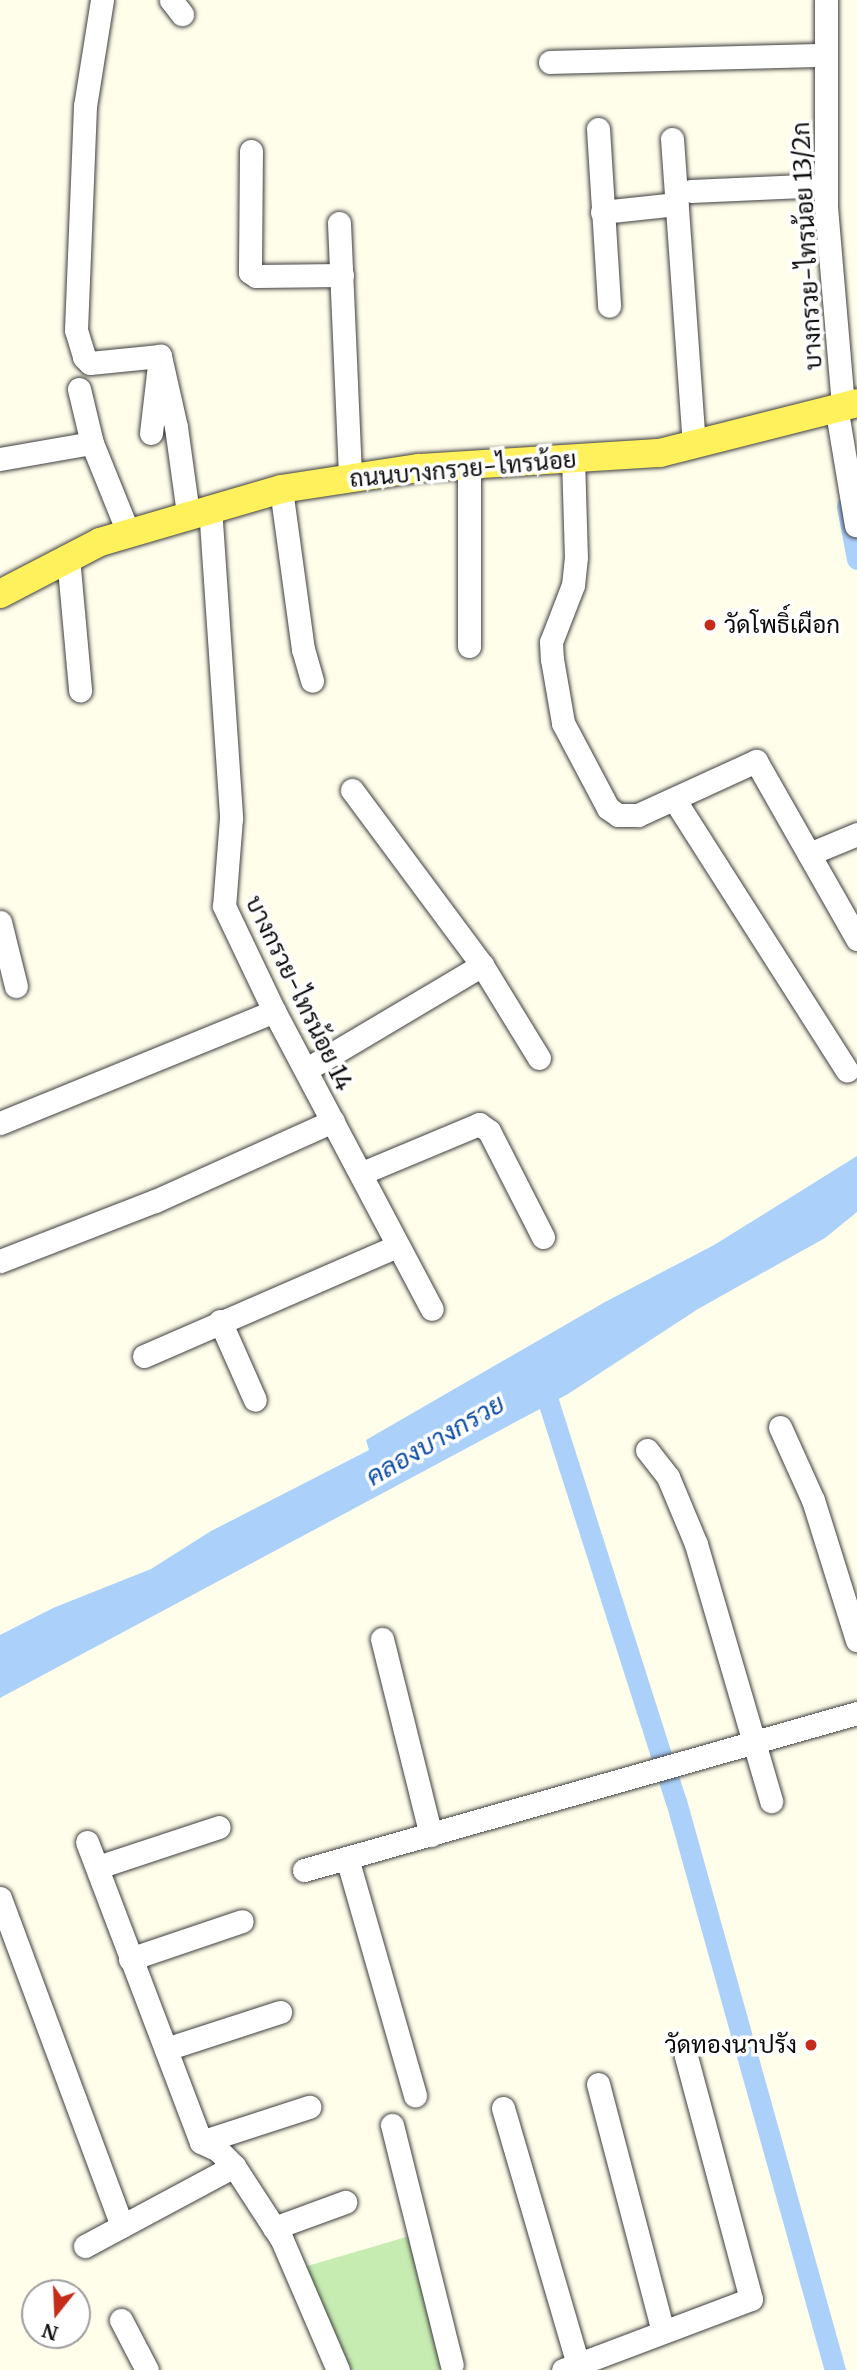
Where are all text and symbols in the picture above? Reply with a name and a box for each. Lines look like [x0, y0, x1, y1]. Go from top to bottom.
street label: บางกรวย-ไทรน้อย 13/2ก [786, 121, 828, 371]
street label: ถนนบางกรวย-ไทรน้อย [348, 445, 578, 493]
place label: วัดโพธิ์เผือก [724, 611, 840, 639]
marker: วัดโพธิ์เผือก [702, 617, 718, 633]
street label: บางกรวย-ไทรน้อย 14 [239, 891, 359, 1095]
water label: คลองบางกรวย [360, 1388, 510, 1492]
place label: วัดทองนาปรัง [665, 2031, 797, 2059]
marker: วัดทองนาปรัง [803, 2037, 819, 2053]
north arrow [21, 2279, 91, 2349]
text: N [39, 2318, 61, 2346]

